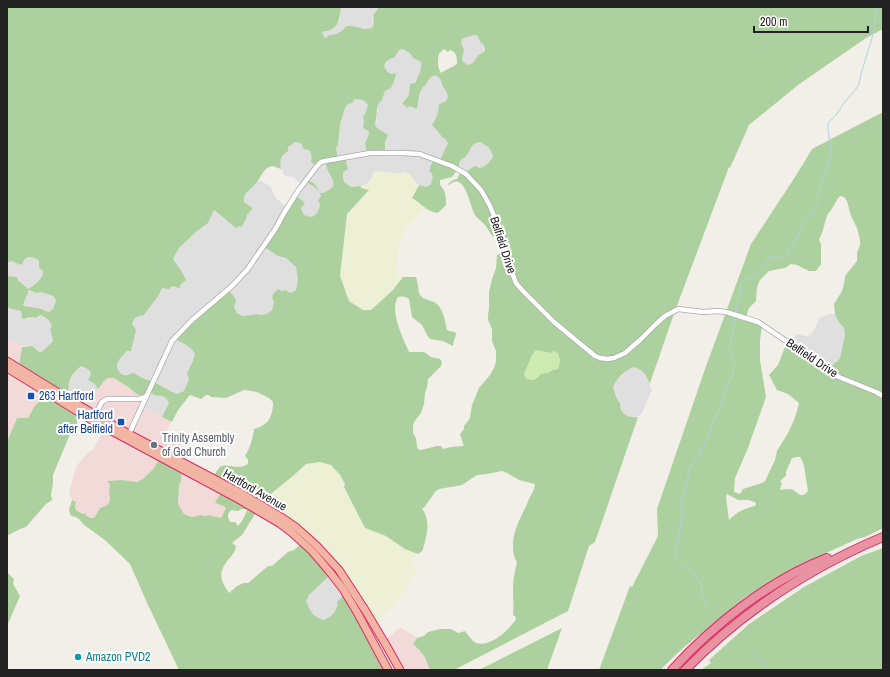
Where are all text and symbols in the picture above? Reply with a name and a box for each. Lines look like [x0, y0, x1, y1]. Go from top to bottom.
scale bar [754, 8, 868, 34]
text: 200 m [760, 14, 787, 30]
street label: Belfield Drive [486, 214, 520, 276]
street label: Belfield Drive [783, 335, 841, 381]
place label: 263 Hartford [39, 388, 94, 404]
marker: 263 Hartford [26, 391, 36, 401]
place label: Hartford after Belfield [58, 407, 113, 437]
marker: Hartford after Belfield [116, 417, 126, 427]
place label: Trinity Assembly of God Church [162, 430, 234, 460]
marker: Trinity Assembly of God Church [149, 440, 159, 450]
street label: Hartford Avenue [220, 465, 290, 515]
place label: Amazon PVD2 [85, 649, 151, 665]
marker: Amazon PVD2 [73, 652, 83, 662]

